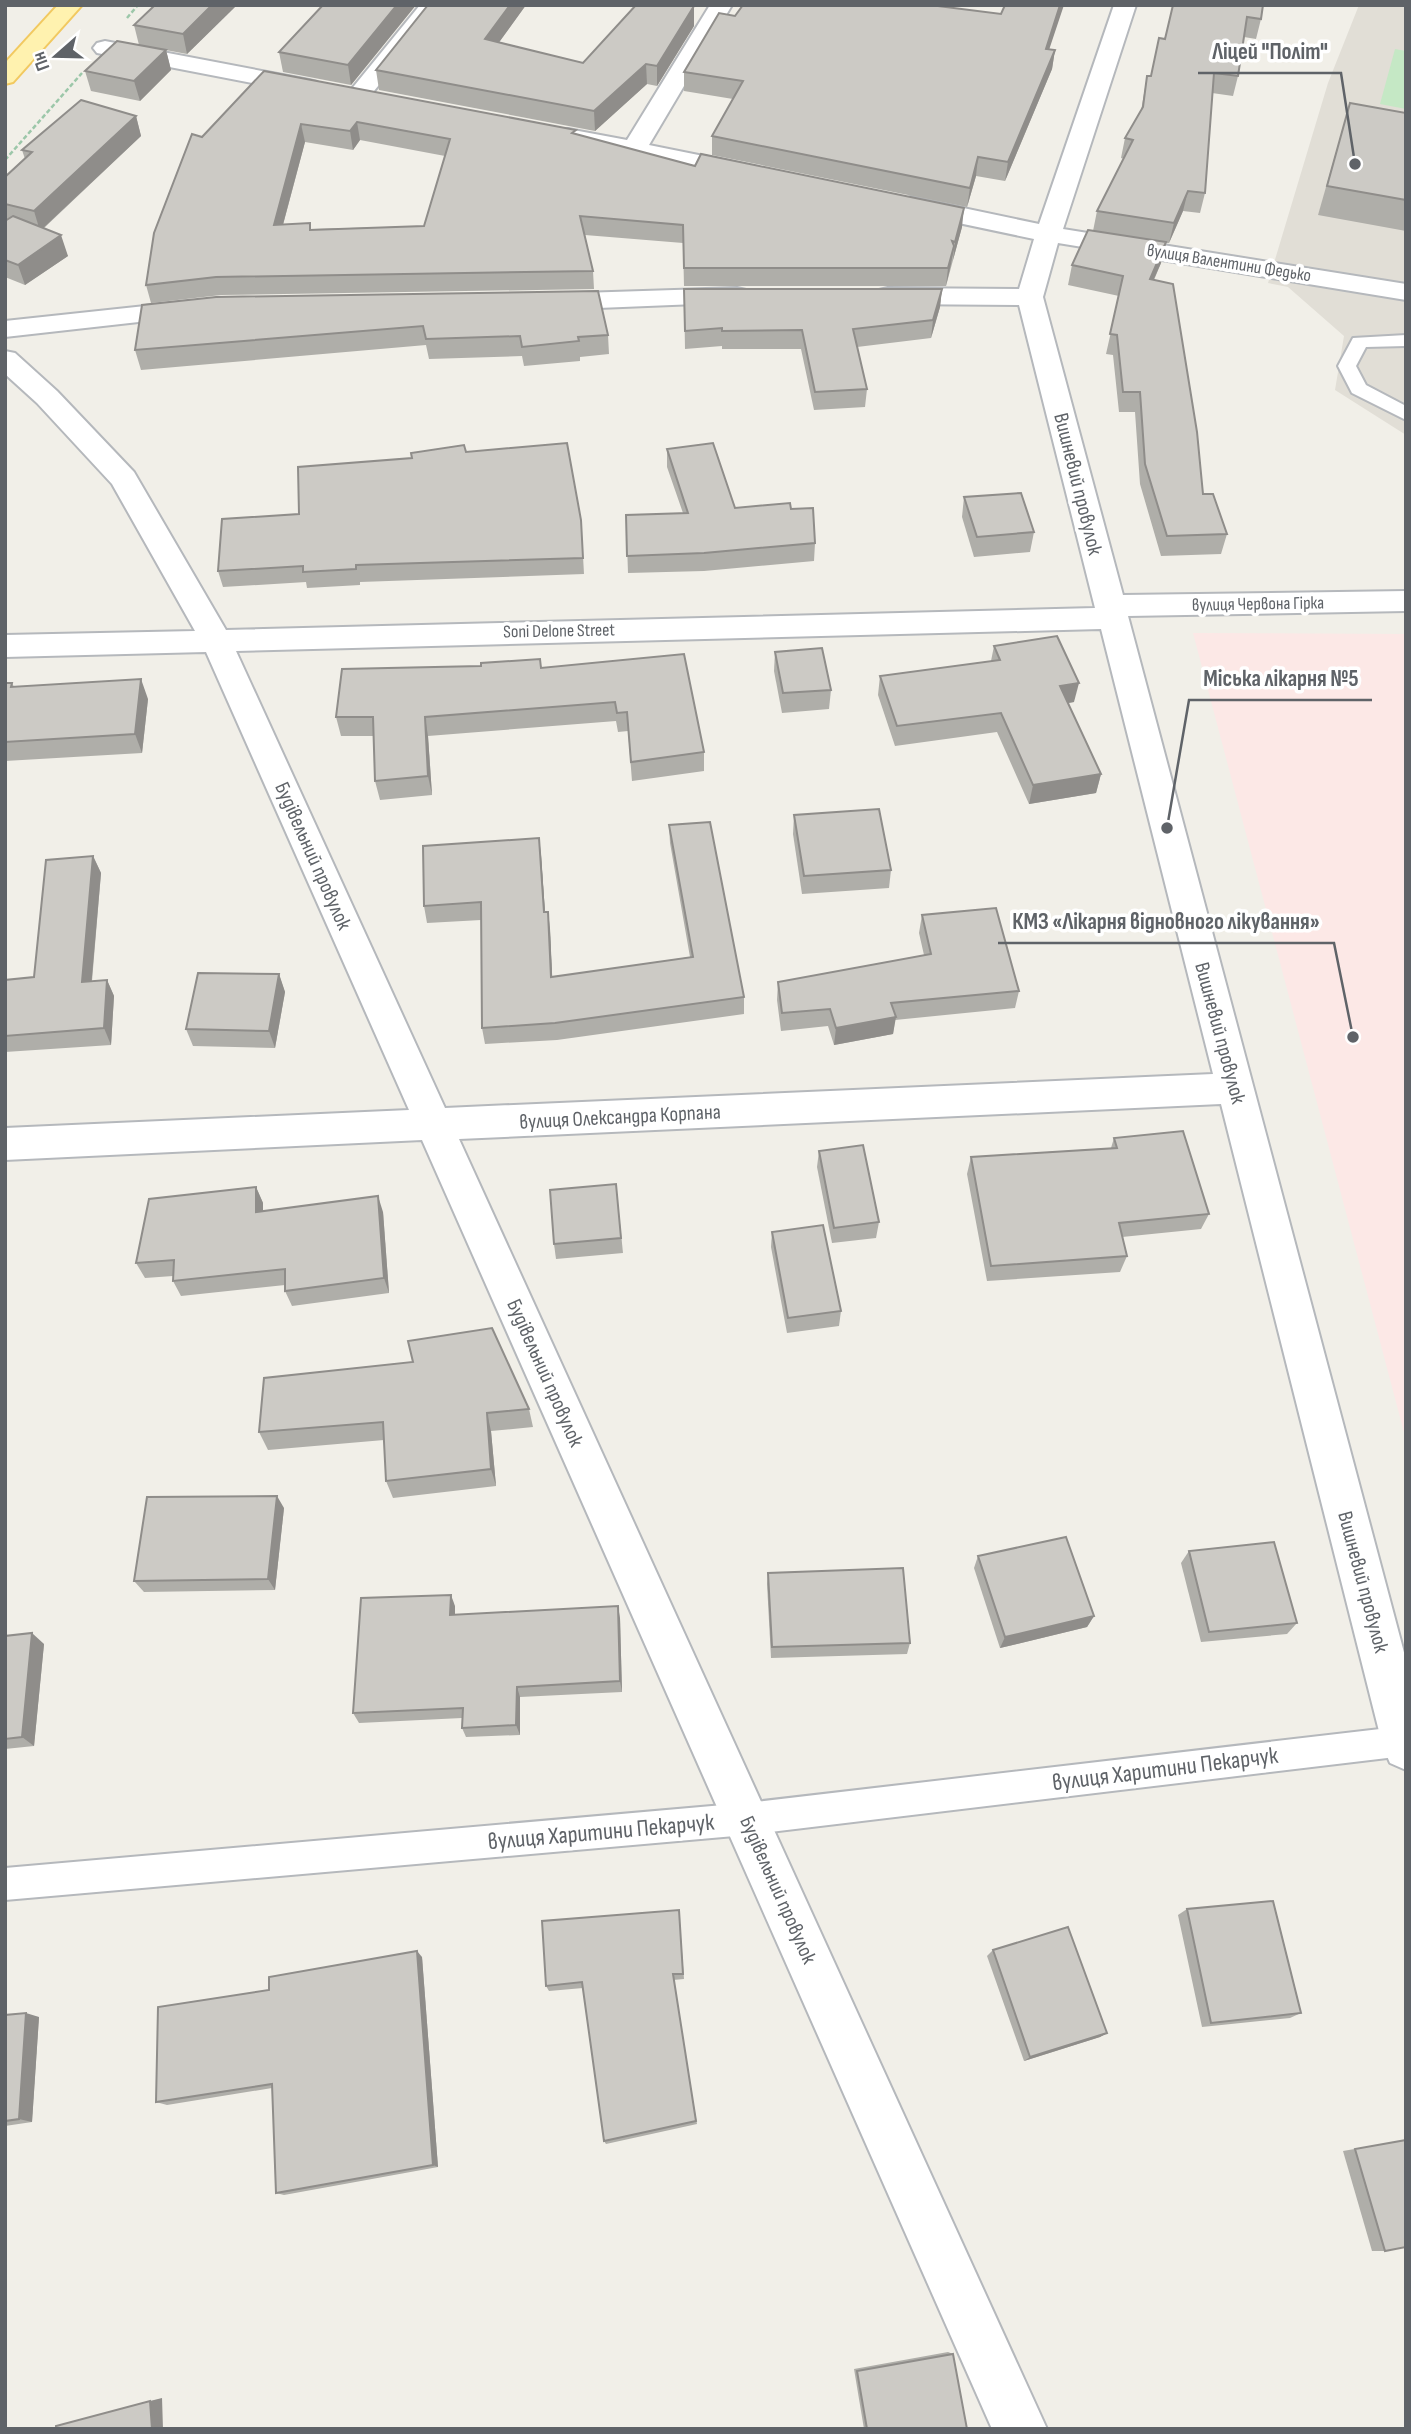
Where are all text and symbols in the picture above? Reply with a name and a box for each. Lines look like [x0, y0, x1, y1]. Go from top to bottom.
north arrow [21, 21, 91, 91]
callout: Ліцей "Політ" [1198, 29, 1341, 73]
text: Ліцей "Політ" [1211, 38, 1328, 66]
text: Пн [27, 49, 55, 74]
street label: вулиця Валентини Федько [1145, 240, 1313, 286]
street label: Вишневий провулок [1048, 410, 1108, 558]
street label: вулиця Червона Гірка [1192, 592, 1324, 616]
street label: Soni Delone Street [503, 620, 616, 642]
callout: Міська лікарня №5 [1189, 656, 1372, 700]
text: Міська лікарня №5 [1203, 665, 1359, 693]
street label: Будівельний провулок [269, 778, 357, 934]
callout: КМЗ «Лікарня відновного лікування» [998, 899, 1334, 943]
text: КМЗ «Лікарня відновного лікування» [1012, 908, 1320, 936]
street label: Вишневий провулок [1189, 960, 1251, 1106]
street label: вулиця Олександра Корпана [519, 1099, 721, 1135]
street label: Будівельний провулок [501, 1295, 589, 1451]
street label: Вишневий провулок [1332, 1509, 1394, 1655]
street label: вулиця Харитини Пекарчук [1050, 1741, 1280, 1797]
street label: вулиця Харитини Пекарчук [487, 1808, 716, 1856]
street label: Будівельний провулок [734, 1812, 822, 1968]

